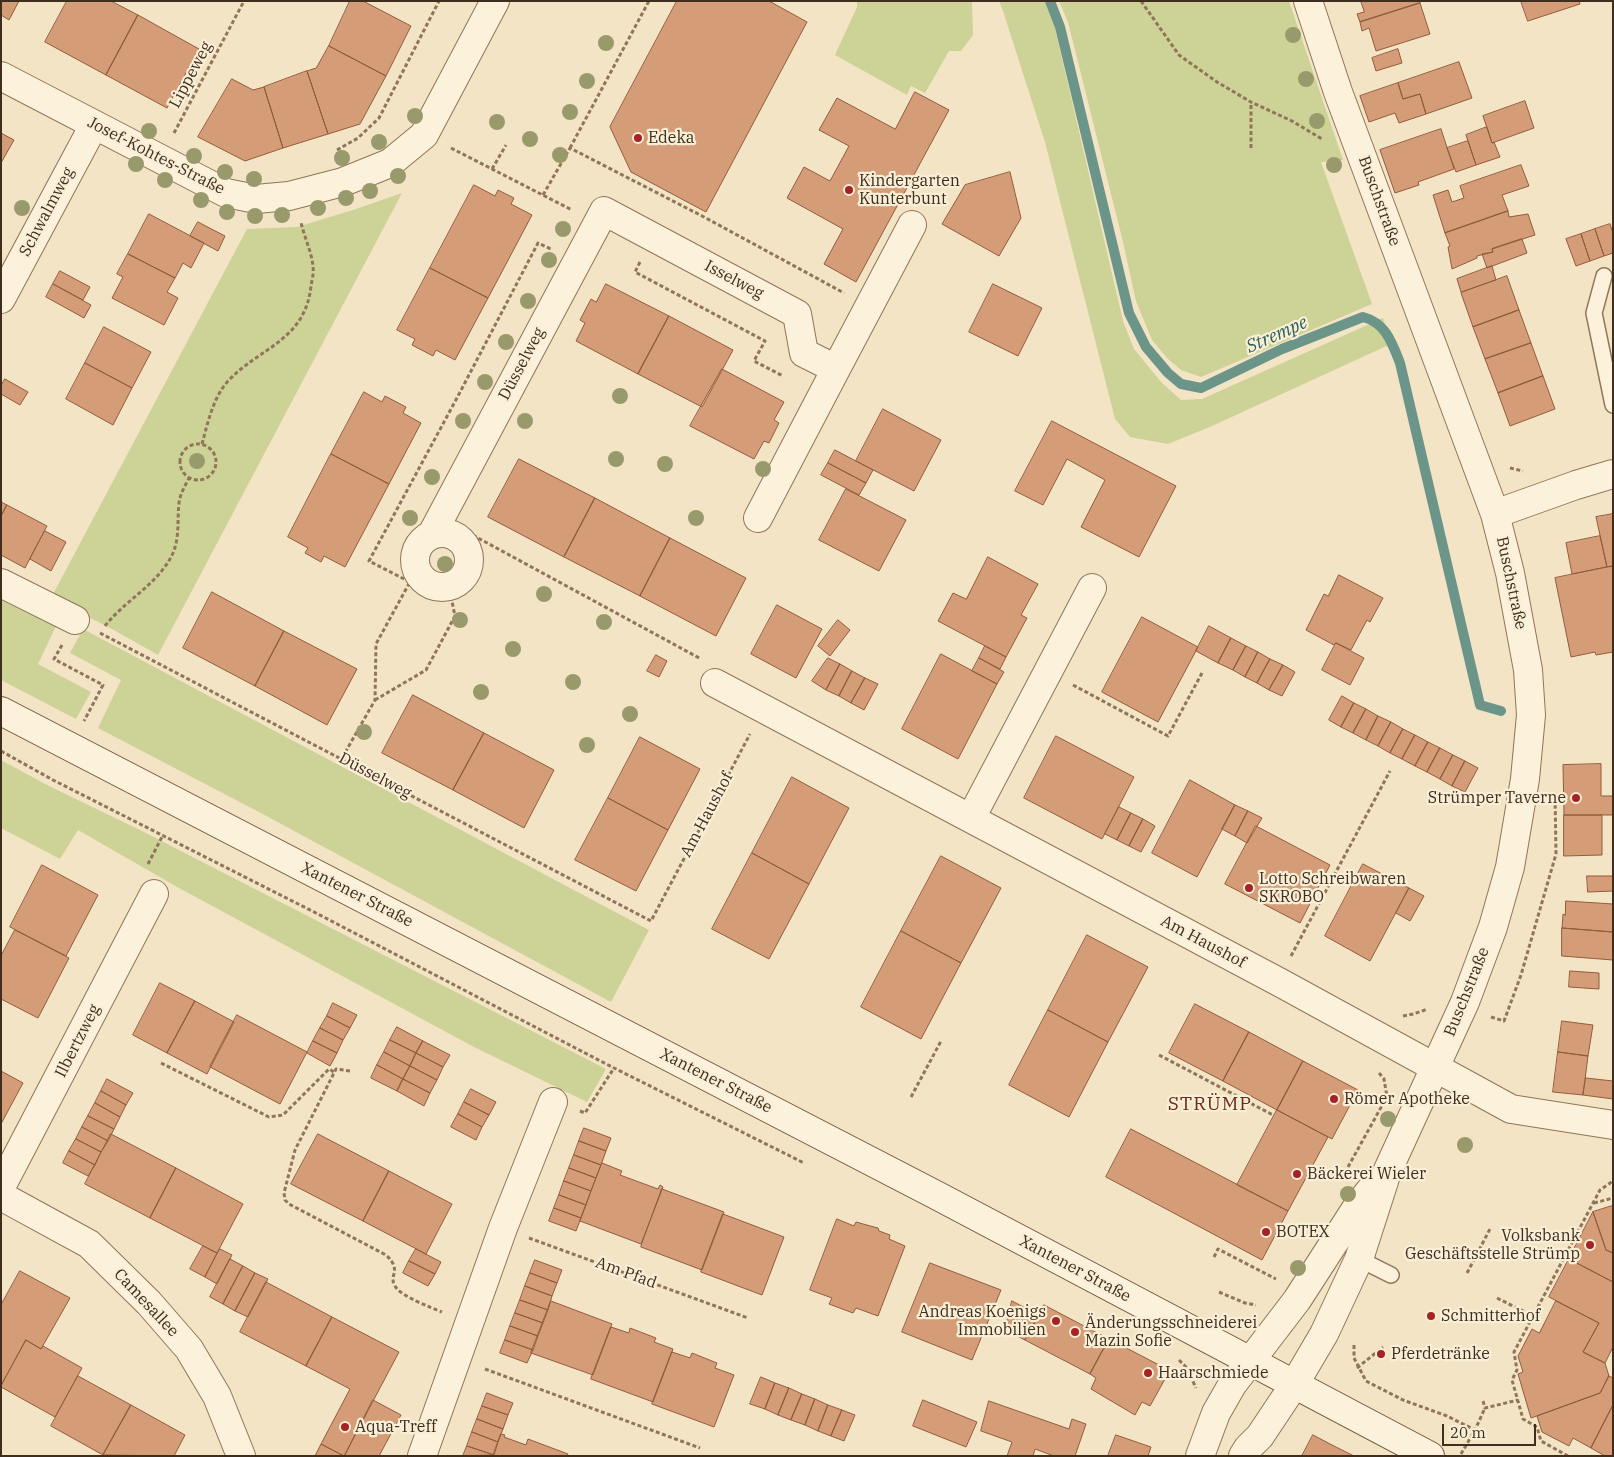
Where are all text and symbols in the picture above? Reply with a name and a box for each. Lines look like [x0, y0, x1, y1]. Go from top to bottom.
street label: Lippeweg [166, 38, 216, 112]
street label: Josef-Kohtes-Straße [84, 113, 228, 199]
place label: Edeka [648, 128, 694, 148]
marker: Edeka [632, 132, 644, 144]
street label: Buschstraße [1354, 153, 1404, 249]
street label: Schwalmweg [16, 164, 78, 260]
place label: Kindergarten Kunterbunt [859, 171, 960, 209]
marker: Kindergarten Kunterbunt [843, 184, 855, 196]
street label: Isselweg [701, 256, 767, 304]
water label: Strempe [1243, 312, 1311, 358]
street label: Düsselweg [495, 324, 549, 404]
street label: Buschstraße [1492, 535, 1530, 631]
street label: Düsselweg [335, 749, 415, 803]
street label: Am Haushof [677, 769, 737, 861]
place label: Strümper Taverne [1428, 788, 1566, 808]
marker: Strümper Taverne [1570, 792, 1582, 804]
street label: Xantener Straße [298, 859, 416, 931]
place label: Lotto Schreibwaren SKROBO [1259, 869, 1406, 907]
marker: Lotto Schreibwaren SKROBO [1243, 882, 1255, 894]
street label: Am Haushof [1157, 912, 1249, 972]
street label: Buschstraße [1440, 945, 1494, 1039]
street label: Ilbertzweg [51, 1001, 105, 1081]
street label: Xantener Straße [657, 1045, 775, 1117]
place label: Römer Apotheke [1344, 1089, 1470, 1109]
marker: Römer Apotheke [1328, 1093, 1340, 1105]
district label: STRÜMP [1167, 1094, 1253, 1116]
place label: Bäckerei Wieler [1307, 1164, 1426, 1184]
marker: Bäckerei Wieler [1291, 1168, 1303, 1180]
place label: BOTEX [1276, 1222, 1329, 1242]
marker: BOTEX [1260, 1226, 1272, 1238]
place label: Volksbank Geschäftsstelle Strümp [1405, 1226, 1580, 1264]
street label: Xantener Straße [1016, 1232, 1134, 1306]
marker: Volksbank Geschäftsstelle Strümp [1584, 1239, 1596, 1251]
street label: Am Pfad [593, 1253, 659, 1293]
street label: Camesallee [110, 1265, 182, 1341]
place label: Andreas Koenigs Immobilien [919, 1302, 1046, 1340]
place label: Schmitterhof [1441, 1306, 1540, 1326]
marker: Schmitterhof [1425, 1310, 1437, 1322]
place label: Änderungsschneiderei Mazin Sofie [1085, 1313, 1257, 1351]
marker: Andreas Koenigs Immobilien [1050, 1315, 1062, 1327]
marker: Änderungsschneiderei Mazin Sofie [1069, 1326, 1081, 1338]
place label: Pferdetränke [1391, 1344, 1490, 1364]
marker: Pferdetränke [1375, 1348, 1387, 1360]
place label: Haarschmiede [1158, 1363, 1269, 1383]
marker: Haarschmiede [1142, 1367, 1154, 1379]
scale bar [1444, 1414, 1538, 1446]
place label: Aqua-Treff [355, 1417, 436, 1437]
marker: Aqua-Treff [339, 1421, 351, 1433]
text: 20 m [1450, 1423, 1486, 1442]

